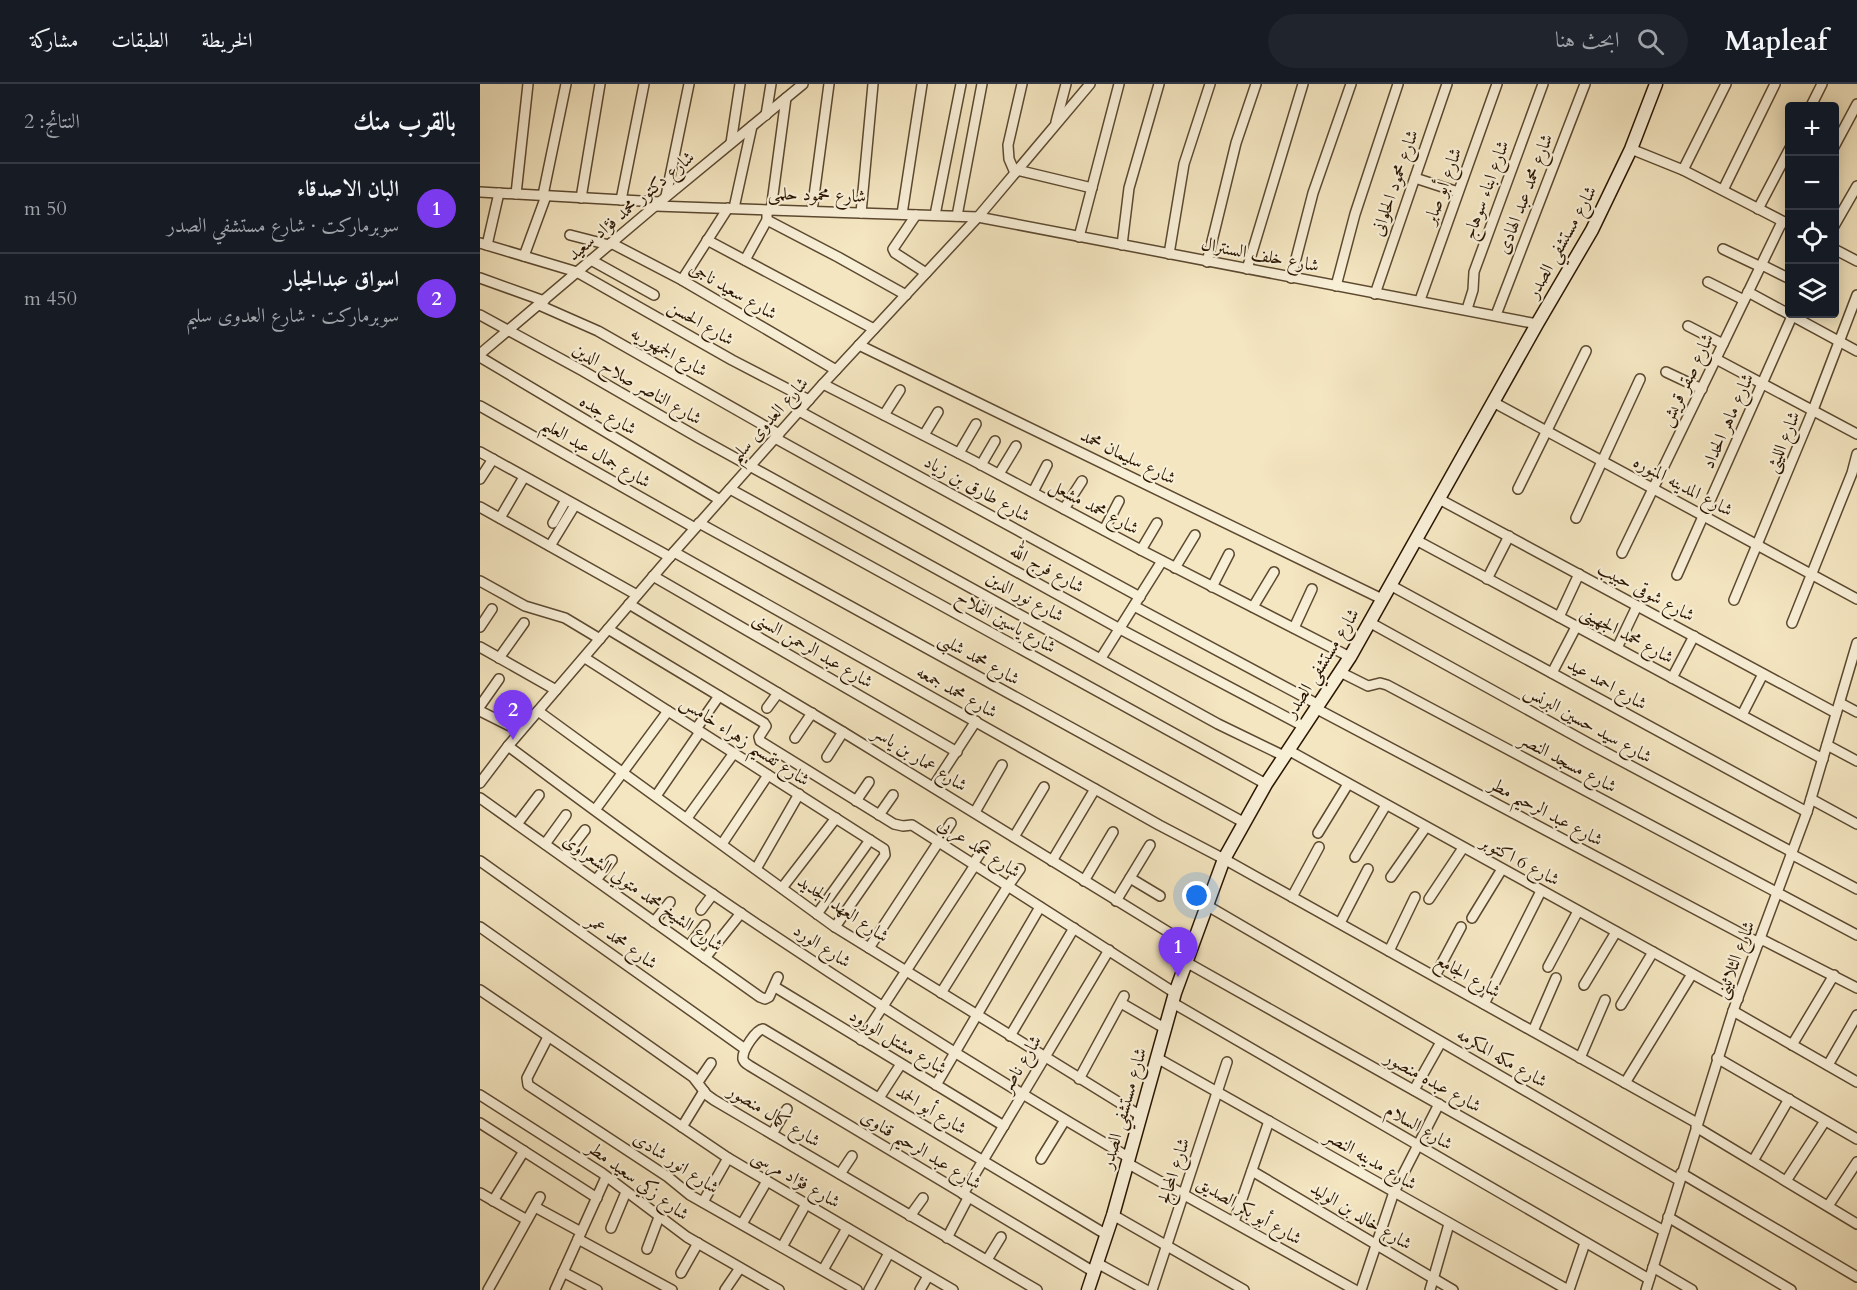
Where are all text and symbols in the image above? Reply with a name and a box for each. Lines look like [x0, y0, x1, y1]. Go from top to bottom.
search box [1268, 14, 1688, 68]
text: Mapleaf [1724, 22, 1827, 60]
text: ابحث هنا [1555, 25, 1619, 55]
icon: search [1634, 25, 1667, 58]
text: مشاركة [30, 26, 78, 55]
text: الطبقات [111, 26, 168, 55]
text: الخريطة [201, 26, 253, 55]
map controls [1785, 102, 1839, 318]
button: + [1785, 102, 1839, 156]
text: بالقرب منك [353, 104, 456, 139]
text: النتائج: 2 [24, 108, 80, 135]
street label: شارع محمود الحلوانى [1365, 126, 1427, 240]
street label: شارع محمد عبد الهادى [1491, 130, 1561, 259]
street label: شارع ابناء سوهاج [1456, 137, 1518, 244]
street label: شارع أبو صابر [1416, 144, 1470, 230]
street label: شارع دكتور محمد فؤاد سعيد [562, 145, 701, 268]
button: − [1785, 156, 1839, 210]
text: البان الاصدقاء [297, 174, 399, 204]
street label: شارع محمود حلمى [767, 181, 867, 211]
street label: شارع مستشفي الصدر [1520, 181, 1608, 307]
text: 50 m [24, 195, 67, 222]
text: 1 [431, 195, 442, 222]
button: locate [1785, 210, 1839, 264]
text: سوبرماركت · شارع مستشفي الصدر [167, 212, 399, 239]
street label: شارع خلف السنترال [1198, 231, 1321, 281]
street label: شارع سعيد ناجى [683, 256, 782, 328]
text: اسواق عبدالجبار [284, 264, 399, 294]
button: layers [1785, 264, 1839, 318]
text: 450 m [24, 285, 77, 312]
text: 2 [431, 285, 442, 312]
street label: شارع الحسن [662, 294, 739, 354]
text: سوبرماركت · شارع العدوى سليم [186, 302, 399, 329]
street label: شارع الجمهوريه [625, 321, 712, 385]
street label: شارع صقر قريش [1654, 329, 1722, 432]
street label: شارع الناصر صلاح الدين [566, 337, 706, 434]
street label: شارع ماهر الحداد [1696, 369, 1762, 474]
street label: شارع العدوى سليم [724, 372, 818, 472]
street label: شارع جده [574, 389, 641, 443]
street label: شارع الليثى [1759, 408, 1808, 477]
street label: شارع جمال عبد العليم [534, 412, 655, 499]
street label: شارع سليمان محمد [1075, 423, 1180, 493]
street label: شارع طارق بن زياد [918, 449, 1035, 530]
street label: شارع المدينه المنوره [1628, 449, 1737, 525]
street label: شارع محمد مشعل [1044, 473, 1143, 543]
street label: شارع فرج الله [1004, 537, 1090, 602]
street label: شارع شوقى حبيب [1592, 556, 1699, 630]
street label: شارع نور الدين [980, 565, 1069, 630]
street label: شارع ياسين الفلاح [950, 584, 1060, 662]
street label: شارع محمد الجهينى [1575, 600, 1678, 672]
street label: شارع مستشفي الصدر [1277, 603, 1370, 727]
street label: شارع عبد الرحمن السنى [747, 605, 878, 696]
street label: شارع محمد شلبى [933, 626, 1024, 693]
street label: شارع احمد عيد [1562, 652, 1652, 718]
street label: شارع محمد جمعه [911, 659, 1002, 726]
street label: شارع سيد حسين البرنس [1519, 678, 1656, 771]
pin: 2 [494, 690, 532, 740]
street label: شارع تقسيم زهراء خامس [673, 690, 815, 797]
street label: شارع عمار بن ياسر [865, 719, 972, 800]
street label: شارع مسجد النصر [1512, 726, 1621, 801]
street label: شارع عبد الرحيم مطر [1481, 771, 1607, 857]
street label: شارع محمد عربى [932, 812, 1025, 886]
street label: شارع الشيخ محمد متولي الشعراوى [556, 828, 728, 960]
street label: شارع 6 اكتوبر [1473, 829, 1564, 894]
street label: شارع العهد الجديد [791, 869, 894, 951]
your location [1182, 881, 1211, 910]
street label: شارع محمد عمر [579, 907, 663, 977]
street label: شارع الثلاثينى [1709, 917, 1763, 1003]
street label: شارع الورد [787, 918, 856, 976]
pin: 1 [1158, 928, 1198, 977]
street label: شارع الجامع [1429, 948, 1505, 1007]
street label: شارع مشتل الورود [843, 1003, 952, 1083]
street label: شارع مكه المكرمه [1451, 1022, 1552, 1096]
street label: شارع ناصر [993, 1030, 1050, 1100]
street label: شارع عبده منصور [1378, 1044, 1486, 1121]
street label: شارع مستشفي الصدر [1094, 1045, 1158, 1175]
street label: شارع كمال منصور [720, 1078, 825, 1155]
street label: شارع أبو الحمد [890, 1078, 972, 1143]
street label: شارع السلام [1379, 1098, 1457, 1159]
street label: شارع عبد الرحيم قناوى [853, 1104, 986, 1200]
street label: شارع مدينه النصر [1318, 1123, 1421, 1198]
street label: شارع انور شادى [627, 1126, 724, 1202]
street label: شارع زكي سعيد مطر [579, 1134, 694, 1228]
street label: شارع المحالج [1152, 1135, 1199, 1208]
street label: شارع فؤاد مرسى [746, 1144, 845, 1216]
street label: شارع أبو بكر الصديق [1191, 1170, 1307, 1253]
street label: شارع خالد بن الوليد [1304, 1176, 1417, 1258]

